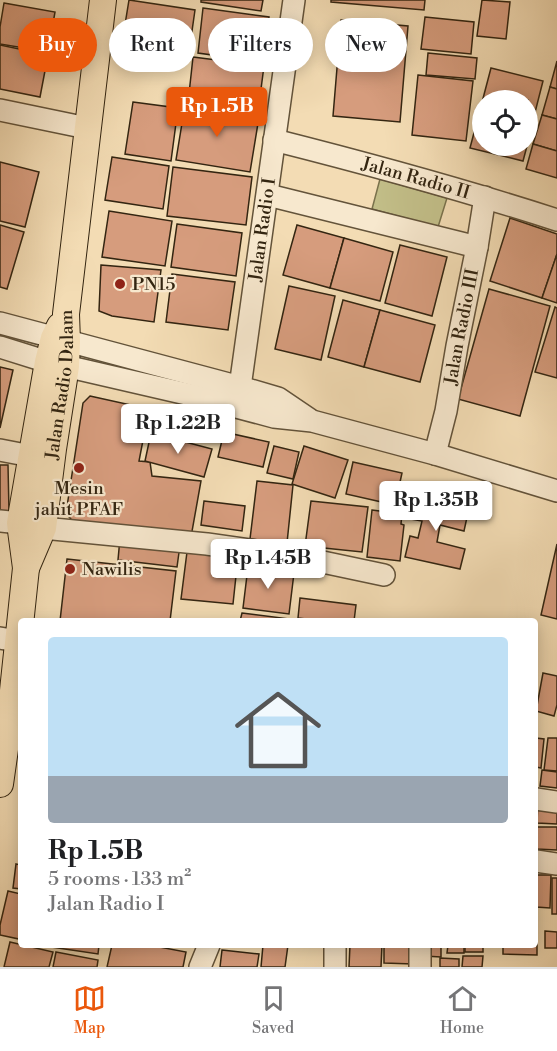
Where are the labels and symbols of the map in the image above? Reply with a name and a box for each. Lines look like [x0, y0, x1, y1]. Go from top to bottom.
pin: Rp 1.5B [162, 87, 272, 138]
street label: Jalan Radio II [358, 152, 473, 204]
street label: Jalan Radio I [243, 176, 281, 284]
street label: Jalan Radio III [439, 266, 484, 388]
place label: PN15 [132, 273, 175, 296]
marker: PN15 [113, 277, 127, 291]
street label: Jalan Radio Dalam [40, 309, 79, 462]
pin: Rp 1.22B [116, 404, 240, 455]
marker: Mesin jahit PFAF [72, 461, 86, 475]
place label: Mesin jahit PFAF [34, 477, 123, 521]
pin: Rp 1.35B [374, 481, 498, 532]
pin: Rp 1.45B [206, 539, 330, 590]
place label: Nawilis [82, 558, 142, 581]
marker: Nawilis [63, 562, 77, 576]

